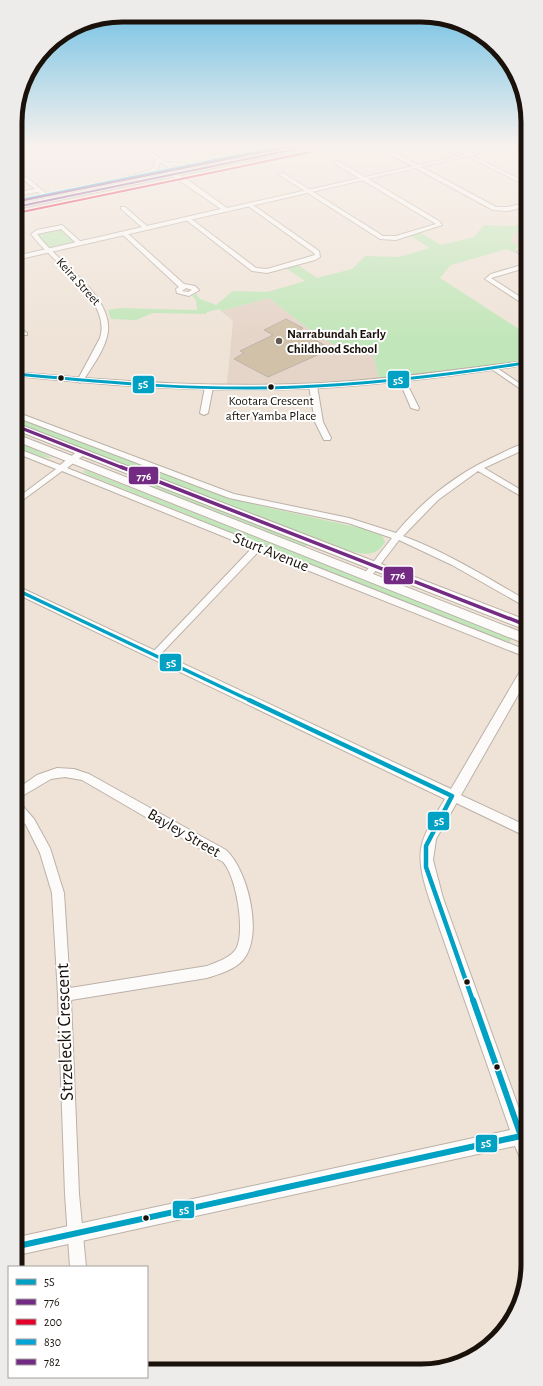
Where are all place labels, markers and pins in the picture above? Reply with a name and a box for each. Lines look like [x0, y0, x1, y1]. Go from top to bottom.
place label: Narrabundah Early Childhood School [287, 328, 386, 356]
marker: Narrabundah Early Childhood School [274, 336, 284, 346]
unlabelled marker [56, 373, 66, 383]
marker: Kootara Crescent after Yamba Place [266, 382, 276, 392]
place label: Kootara Crescent after Yamba Place [226, 395, 316, 423]
unlabelled marker [462, 977, 472, 987]
unlabelled marker [492, 1062, 502, 1072]
unlabelled marker [141, 1213, 151, 1223]

